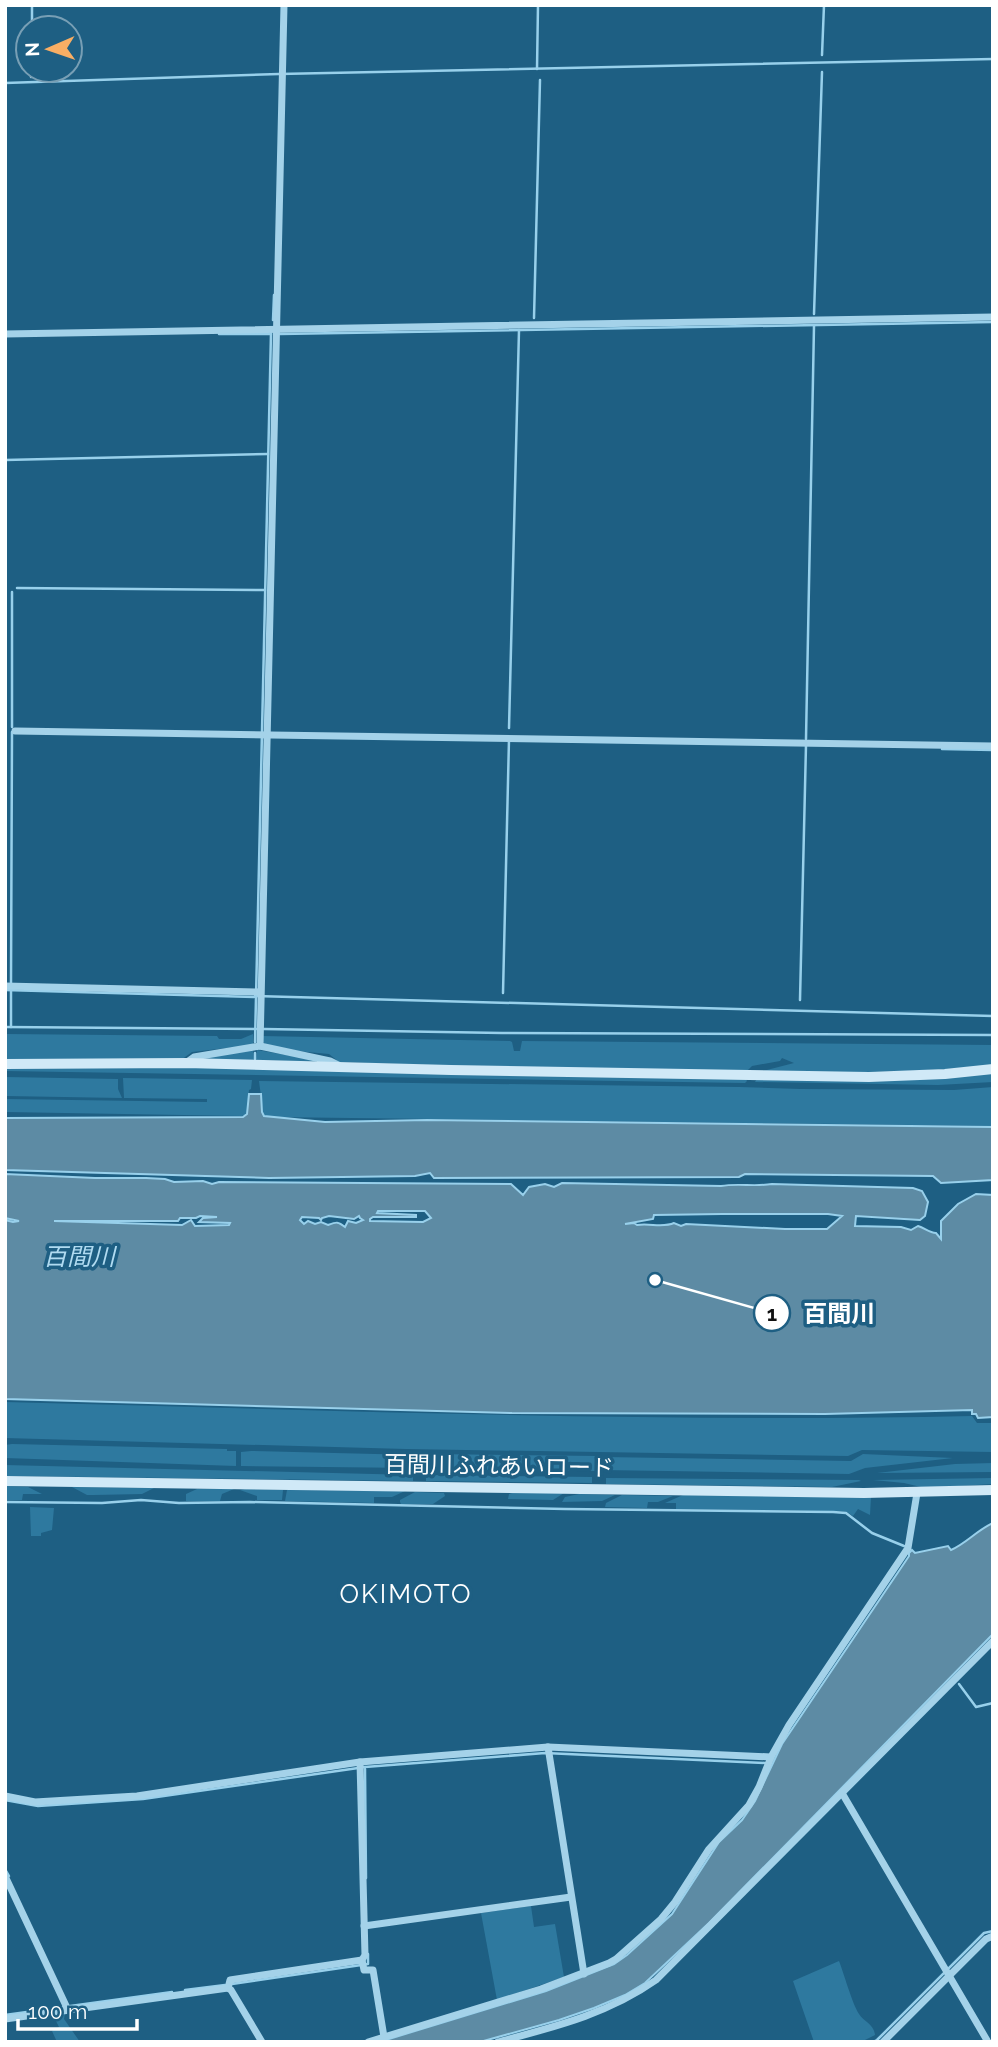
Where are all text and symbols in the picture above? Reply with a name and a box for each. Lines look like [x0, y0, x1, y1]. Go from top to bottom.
north arrow [14, 14, 84, 84]
text: N [21, 42, 43, 57]
water label: 百間川 [43, 1242, 118, 1271]
callout: 百間川 [754, 1291, 889, 1336]
text: 百間川 [803, 1299, 875, 1328]
text: 1 [767, 1301, 777, 1326]
street label: 百間川ふれあいロード [384, 1450, 614, 1481]
district label: OKIMOTO [339, 1579, 473, 1609]
scale bar [18, 1988, 136, 2032]
text: 100 m [28, 1999, 87, 2024]

